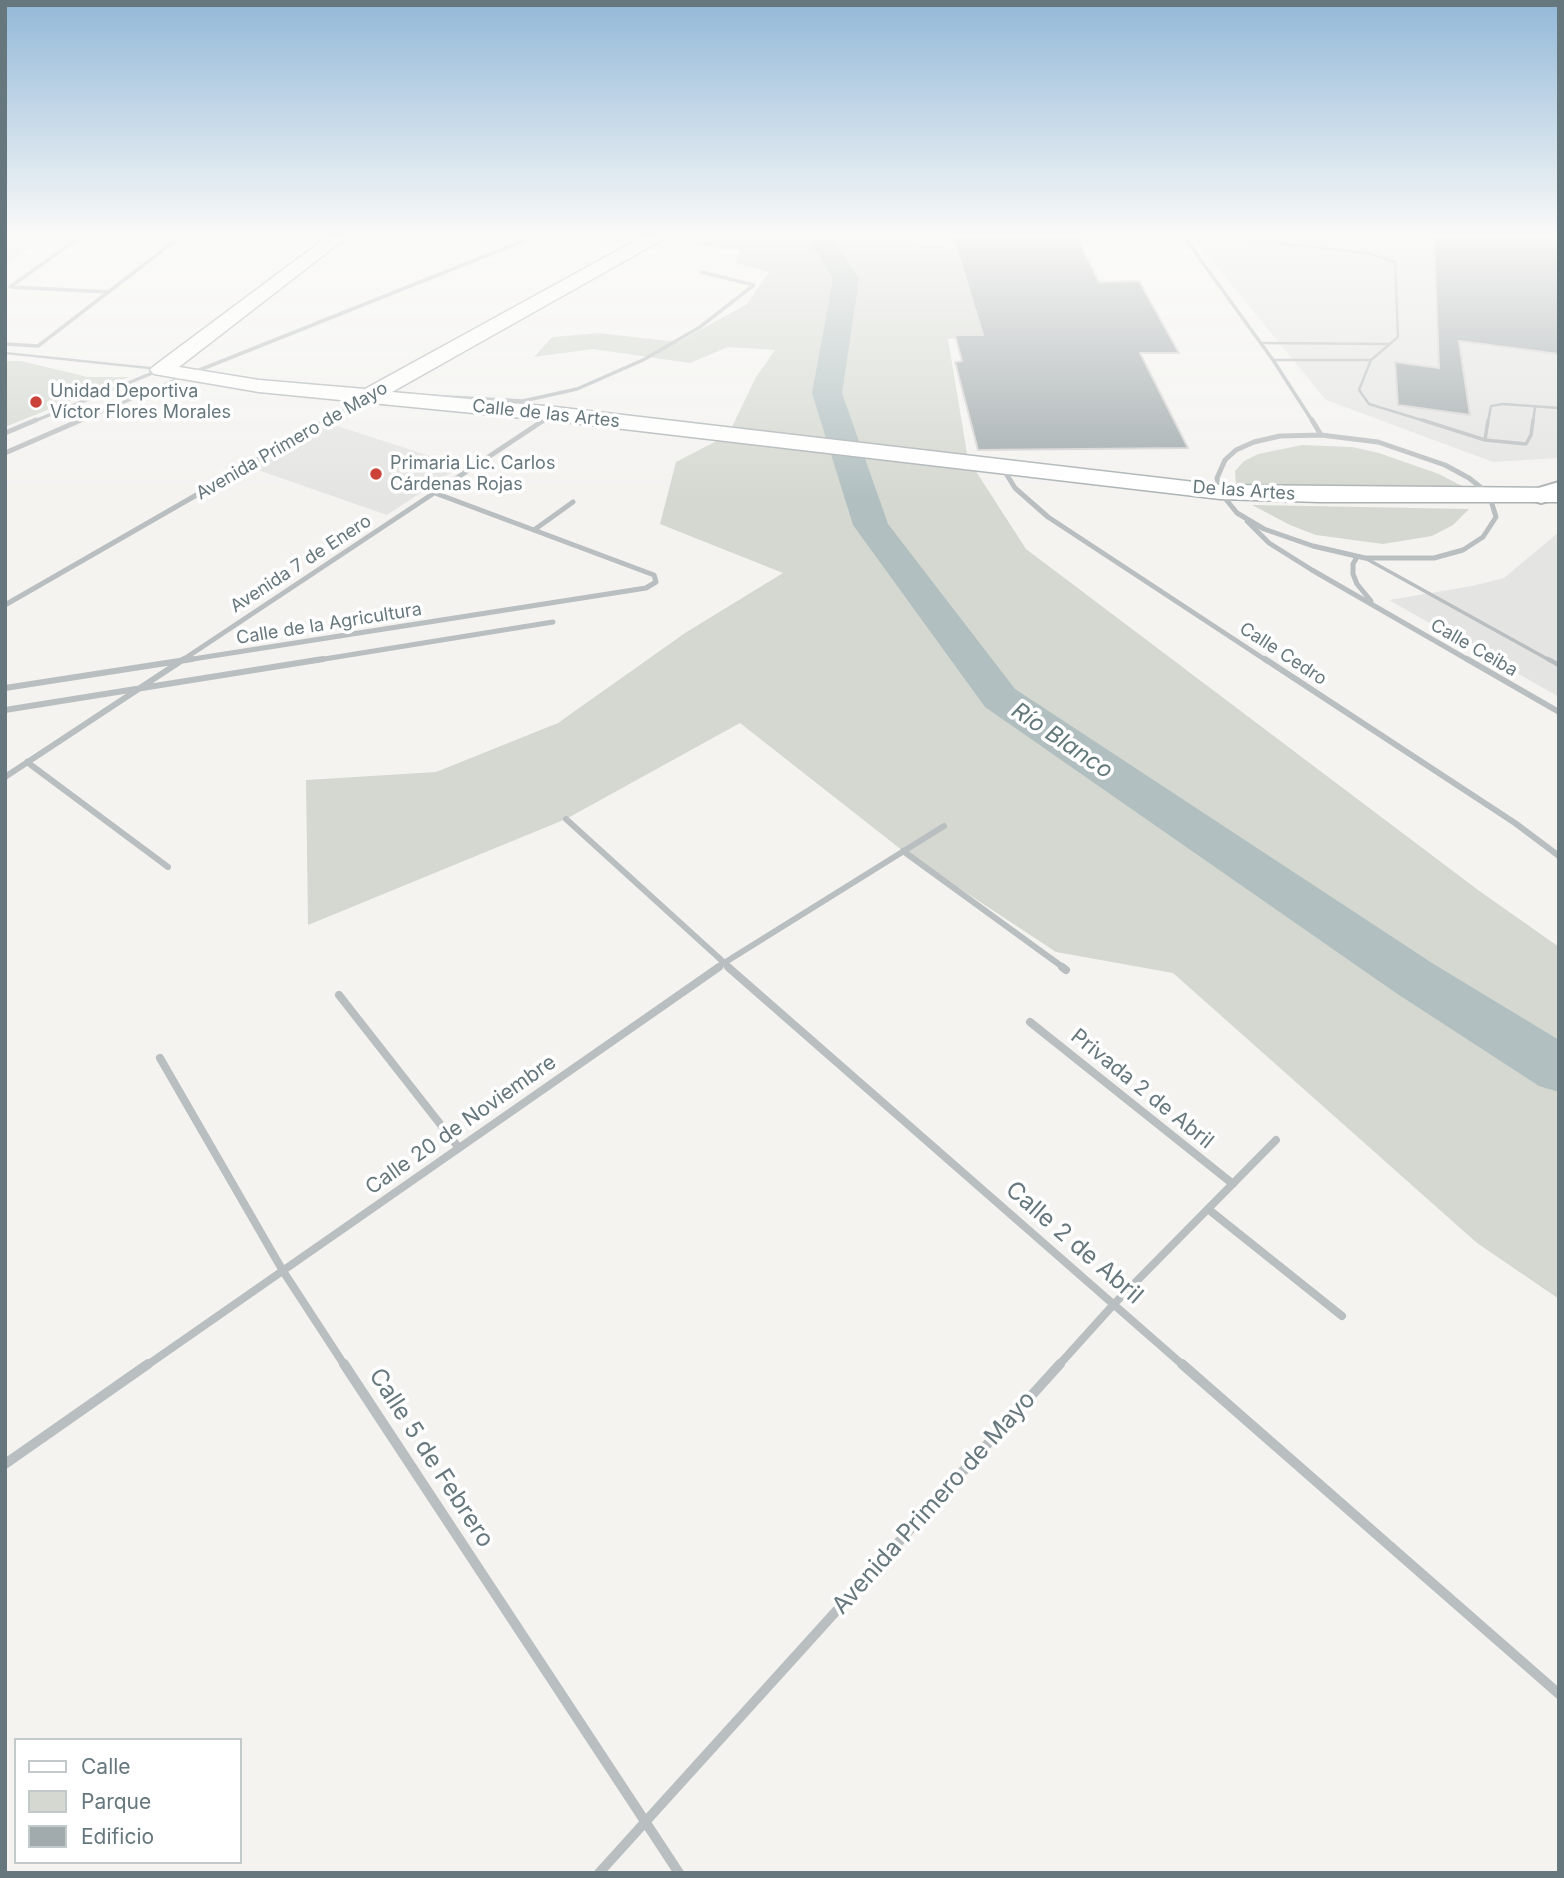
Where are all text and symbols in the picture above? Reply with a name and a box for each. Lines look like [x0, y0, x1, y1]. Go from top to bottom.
street label: Avenida Primero de Mayo [192, 377, 392, 505]
place label: Unidad Deportiva Víctor Flores Morales [50, 381, 231, 424]
marker: Unidad Deportiva Víctor Flores Morales [28, 394, 44, 410]
street label: Calle de las Artes [471, 396, 621, 432]
place label: Primaria Lic. Carlos Cárdenas Rojas [390, 453, 555, 496]
marker: Primaria Lic. Carlos Cárdenas Rojas [368, 466, 384, 482]
street label: De las Artes [1192, 477, 1296, 505]
street label: Avenida 7 de Enero [226, 510, 376, 618]
street label: Calle de la Agricultura [235, 599, 423, 649]
street label: Calle Ceiba [1427, 614, 1521, 682]
street label: Calle Cedro [1235, 618, 1331, 690]
water label: Río Blanco [1006, 697, 1118, 785]
street label: Privada 2 de Abril [1066, 1024, 1218, 1154]
street label: Calle 20 de Noviembre [361, 1050, 561, 1200]
street label: Calle 2 de Abril [999, 1176, 1149, 1310]
street label: Calle 5 de Febrero [362, 1363, 500, 1553]
street label: Avenida Primero de Mayo [826, 1386, 1042, 1620]
legend [14, 1738, 242, 1864]
text: Calle [81, 1754, 131, 1779]
text: Parque [81, 1789, 151, 1814]
text: Edificio [81, 1824, 154, 1849]

